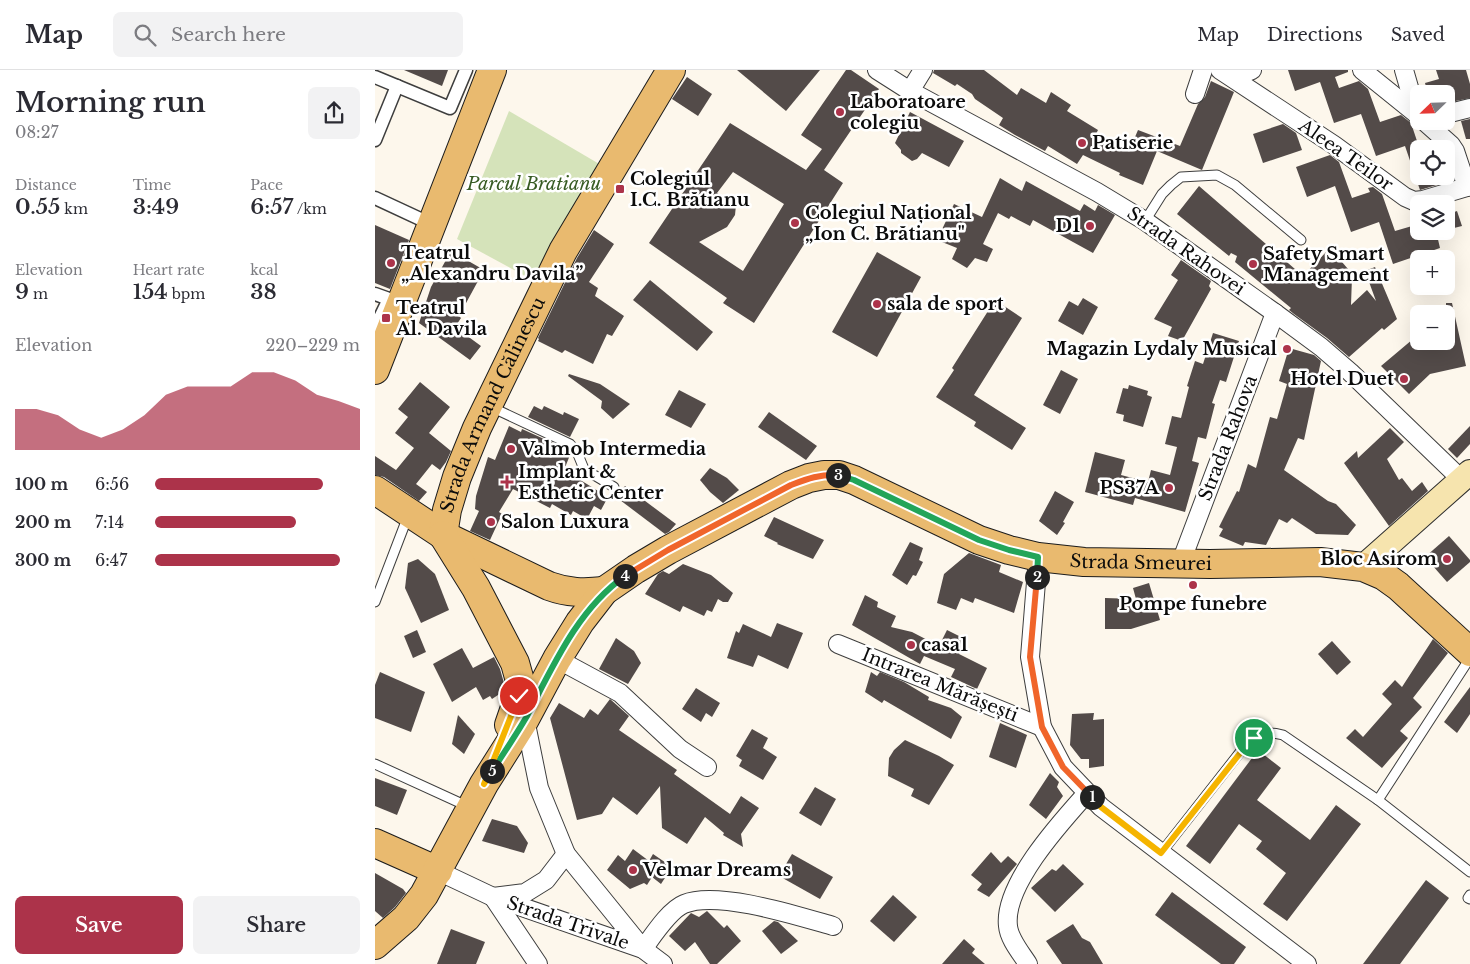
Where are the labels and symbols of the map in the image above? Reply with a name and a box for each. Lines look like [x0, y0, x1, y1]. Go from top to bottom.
north arrow [1410, 85, 1455, 130]
place label: Laboratoare colegiu [850, 91, 966, 134]
marker: Laboratoare colegiu [834, 106, 846, 118]
street label: Aleea Teilor [1294, 114, 1398, 196]
place label: Patiserie [1092, 132, 1173, 154]
marker: Patiserie [1076, 137, 1088, 149]
place label: Colegiul I.C. Brătianu [630, 168, 750, 211]
park label: Parcul Bratianu [466, 173, 602, 195]
marker: Colegiul I.C. Brătianu [614, 183, 626, 195]
place label: Colegiul Național „Ion C. Brătianu" [805, 202, 972, 245]
street label: Strada Rahovei [1123, 202, 1249, 300]
place label: D1 [1056, 215, 1080, 237]
marker: Colegiul Național „Ion C. Brătianu" [789, 217, 801, 229]
marker: D1 [1084, 220, 1096, 232]
place label: Teatrul „Alexandru Davila” [401, 242, 583, 285]
place label: Safety Smart Management [1263, 243, 1389, 286]
marker: Teatrul „Alexandru Davila” [385, 257, 397, 269]
marker: Safety Smart Management [1247, 258, 1259, 270]
street label: Strada Armand Călinescu [436, 293, 550, 515]
place label: sala de sport [887, 293, 1004, 315]
place label: Teatrul Al. Davila [395, 297, 488, 340]
marker: sala de sport [871, 298, 883, 310]
marker: Teatrul Al. Davila [380, 312, 392, 324]
place label: Magazin Lydaly Musical [1047, 338, 1278, 360]
marker: Magazin Lydaly Musical [1281, 343, 1293, 355]
place label: Hotel Duet [1290, 368, 1394, 390]
street label: Strada Rahova [1194, 372, 1262, 504]
marker: Hotel Duet [1398, 373, 1410, 385]
place label: Valmob Intermedia [520, 438, 707, 460]
marker: Valmob Intermedia [505, 443, 517, 455]
place label: Implant & Esthetic Center [518, 461, 664, 504]
pin: 3 [825, 462, 851, 488]
marker: Implant & Esthetic Center [500, 475, 514, 489]
place label: PS37A [1100, 477, 1160, 499]
marker: PS37A [1163, 482, 1175, 494]
place label: Salon Luxura [501, 511, 630, 533]
marker: Salon Luxura [485, 516, 497, 528]
place label: Bloc Asirom [1320, 548, 1437, 570]
street label: Strada Smeurei [1069, 550, 1212, 575]
marker: Bloc Asirom [1441, 553, 1453, 565]
pin: 4 [613, 564, 637, 588]
pin: 2 [1025, 564, 1049, 590]
marker: Pompe funebre [1187, 579, 1199, 591]
place label: Pompe funebre [1119, 593, 1267, 615]
place label: casa1 [921, 634, 968, 656]
marker: casa1 [905, 639, 917, 651]
street label: Intrarea Mărășești [859, 644, 1021, 726]
pin [498, 675, 540, 717]
pin [1233, 717, 1275, 759]
pin: 5 [479, 758, 505, 784]
pin: 1 [1079, 784, 1105, 810]
place label: Velmar Dreams [642, 859, 791, 881]
marker: Velmar Dreams [627, 864, 639, 876]
street label: Strada Trivale [504, 892, 632, 954]

